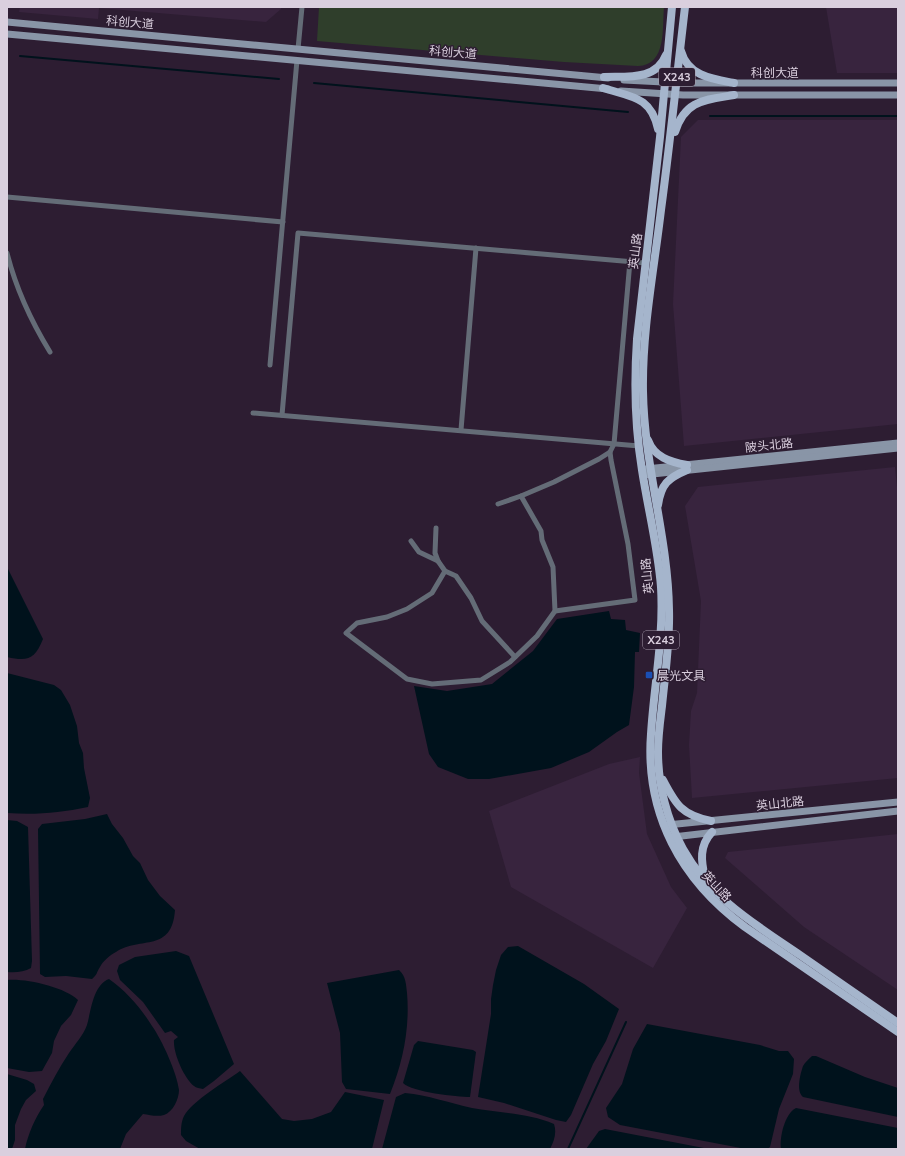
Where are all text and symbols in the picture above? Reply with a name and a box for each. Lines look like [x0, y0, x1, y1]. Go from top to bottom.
street label: 科创大道 [105, 12, 155, 32]
street label: 科创大道 [428, 42, 478, 62]
street label: 科创大道 [751, 65, 799, 80]
road number: X243 [659, 68, 695, 86]
street label: 英山路 [625, 232, 645, 270]
street label: 陂头北路 [744, 435, 794, 455]
street label: 英山路 [638, 557, 656, 595]
road number: X243 [643, 631, 679, 649]
place label: 晨光文具 [657, 668, 705, 683]
marker: 晨光文具 [644, 670, 654, 680]
street label: 英山北路 [755, 793, 805, 813]
street label: 英山路 [699, 868, 735, 904]

